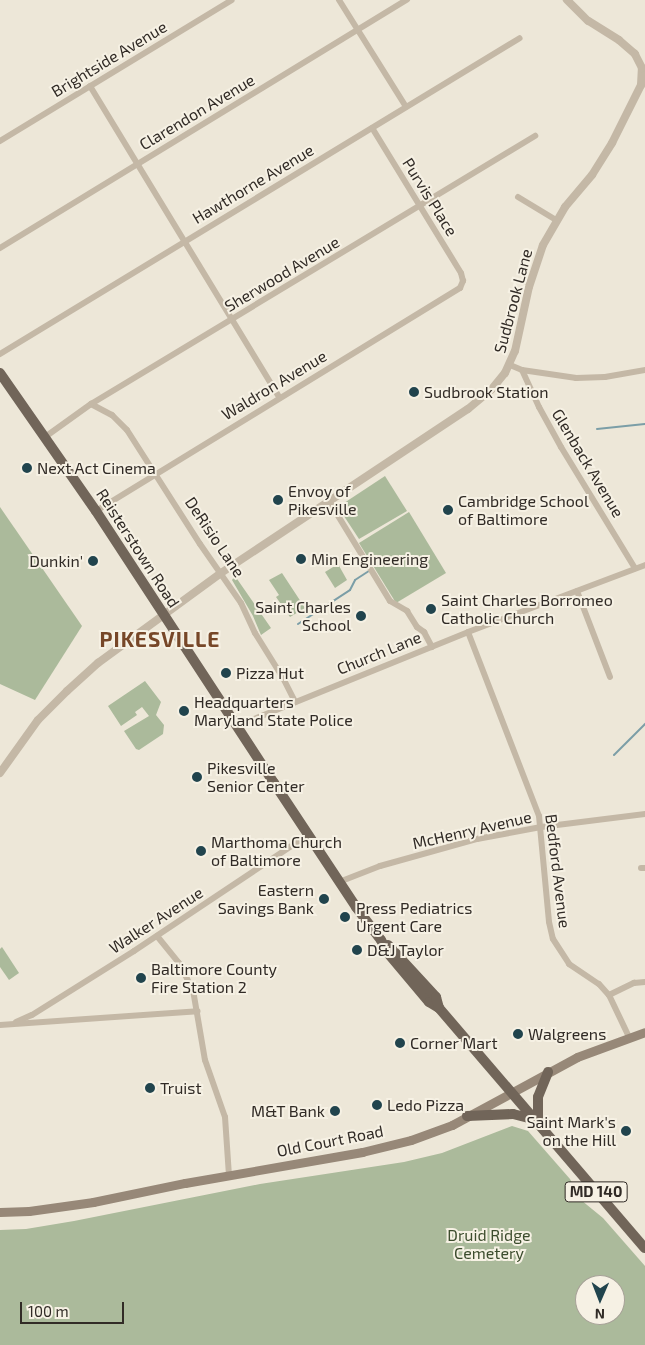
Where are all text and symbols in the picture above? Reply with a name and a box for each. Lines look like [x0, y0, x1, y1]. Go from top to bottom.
street label: Brightside Avenue [48, 17, 170, 101]
street label: Clarendon Avenue [136, 70, 258, 154]
street label: Hawthorne Avenue [189, 140, 317, 228]
street label: Purvis Place [398, 154, 462, 240]
street label: Sherwood Avenue [221, 232, 343, 316]
street label: Sudbrook Lane [490, 247, 536, 355]
street label: Waldron Avenue [218, 346, 330, 424]
place label: Sudbrook Station [424, 382, 549, 402]
marker: Sudbrook Station [408, 386, 420, 398]
street label: Glenback Avenue [548, 405, 628, 521]
place label: Next Act Cinema [37, 458, 156, 478]
marker: Next Act Cinema [21, 462, 33, 474]
place label: Envoy of Pikesville [288, 481, 357, 519]
street label: Reisterstown Road [92, 485, 184, 611]
place label: Cambridge School of Baltimore [458, 491, 589, 529]
street label: DeRisio Lane [181, 493, 249, 581]
marker: Envoy of Pikesville [272, 494, 284, 506]
marker: Cambridge School of Baltimore [442, 504, 454, 516]
place label: Min Engineering [311, 549, 428, 569]
place label: Dunkin' [29, 551, 83, 571]
marker: Min Engineering [295, 553, 307, 565]
marker: Dunkin' [87, 555, 99, 567]
place label: Saint Charles Borromeo Catholic Church [441, 590, 613, 628]
place label: Saint Charles School [255, 597, 351, 635]
marker: Saint Charles Borromeo Catholic Church [425, 603, 437, 615]
marker: Saint Charles School [355, 610, 367, 622]
district label: PIKESVILLE [98, 626, 222, 652]
street label: Church Lane [334, 627, 424, 679]
place label: Pizza Hut [236, 663, 304, 683]
marker: Pizza Hut [220, 667, 232, 679]
place label: Headquarters Maryland State Police [194, 692, 353, 730]
marker: Headquarters Maryland State Police [178, 705, 190, 717]
place label: Pikesville Senior Center [207, 758, 305, 796]
marker: Pikesville Senior Center [191, 771, 203, 783]
street label: McHenry Avenue [410, 807, 534, 853]
street label: Bedford Avenue [541, 813, 575, 929]
place label: Marthoma Church of Baltimore [211, 832, 342, 870]
marker: Marthoma Church of Baltimore [195, 845, 207, 857]
place label: Eastern Savings Bank [218, 880, 314, 918]
street label: Walker Avenue [105, 882, 207, 958]
marker: Eastern Savings Bank [318, 893, 330, 905]
place label: Press Pediatrics Urgent Care [356, 898, 472, 936]
marker: Press Pediatrics Urgent Care [338, 910, 352, 924]
place label: D&J Taylor [367, 940, 444, 960]
marker: D&J Taylor [351, 944, 363, 956]
place label: Baltimore County Fire Station 2 [151, 959, 277, 997]
marker: Baltimore County Fire Station 2 [135, 972, 147, 984]
place label: Walgreens [528, 1024, 606, 1044]
marker: Walgreens [512, 1028, 524, 1040]
place label: Corner Mart [410, 1033, 498, 1053]
marker: Corner Mart [394, 1037, 406, 1049]
place label: Truist [160, 1078, 202, 1098]
marker: Truist [144, 1082, 156, 1094]
place label: Ledo Pizza [387, 1095, 464, 1115]
marker: Ledo Pizza [371, 1099, 383, 1111]
place label: M&T Bank [251, 1101, 325, 1121]
marker: M&T Bank [329, 1105, 341, 1117]
place label: Saint Mark's on the Hill [526, 1112, 616, 1150]
street label: Old Court Road [275, 1121, 385, 1161]
marker: Saint Mark's on the Hill [620, 1125, 632, 1137]
road number: MD 140 [564, 1180, 628, 1204]
park label: Druid Ridge Cemetery [447, 1225, 531, 1263]
north arrow [575, 1275, 625, 1325]
scale bar [22, 1292, 126, 1324]
text: 100 m [28, 1302, 69, 1320]
text: N [595, 1306, 605, 1323]

